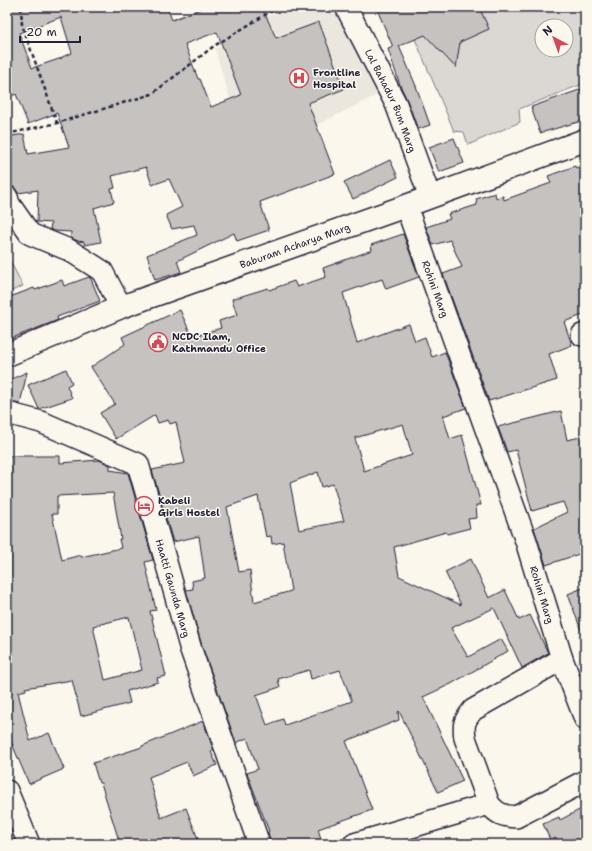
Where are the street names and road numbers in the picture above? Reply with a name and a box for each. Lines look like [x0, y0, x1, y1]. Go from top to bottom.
street label: Lal Bahadur Bum Marg [362, 47, 420, 154]
street label: Baburam Acharya Marg [238, 220, 352, 271]
street label: Rohini Marg [419, 258, 452, 319]
street label: Haatti Gaunda Marg [153, 537, 194, 639]
street label: Rohini Marg [527, 564, 557, 625]

